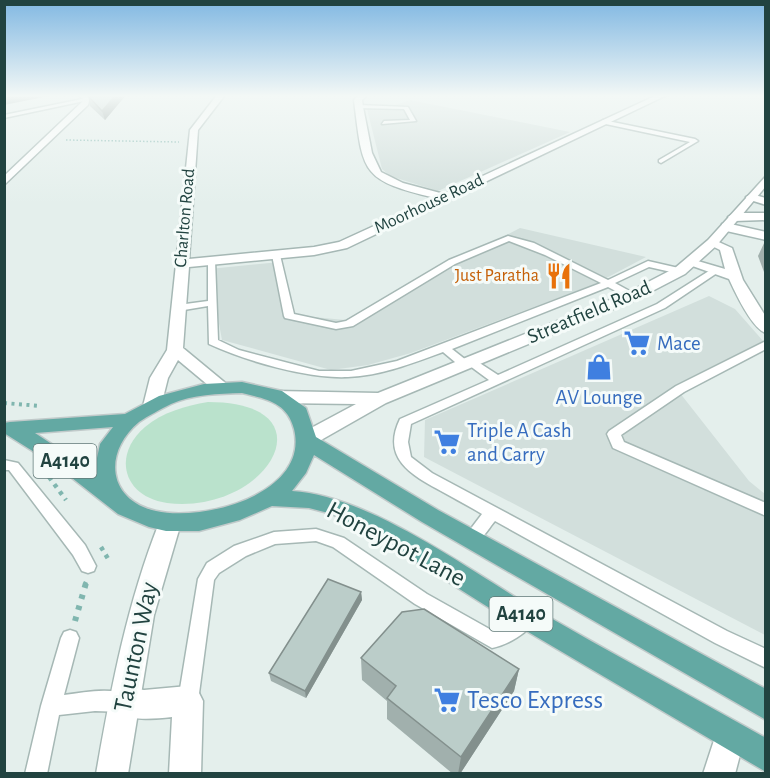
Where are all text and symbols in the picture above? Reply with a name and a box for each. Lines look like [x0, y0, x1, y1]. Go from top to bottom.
street label: Charlton Road [172, 168, 198, 268]
street label: Moorhouse Road [372, 171, 486, 237]
restaurant icon: Just Paratha [544, 261, 574, 291]
place label: Just Paratha [455, 267, 539, 285]
street label: Streatfield Road [524, 276, 654, 347]
supermarket icon: Mace [622, 328, 652, 358]
place label: Mace [657, 333, 701, 354]
shop icon: AV Lounge [584, 352, 614, 382]
place label: AV Lounge [556, 387, 642, 408]
place label: Triple A Cash and Carry [467, 420, 572, 465]
supermarket icon: Triple A Cash and Carry [432, 427, 462, 457]
road number: A4140 [34, 444, 97, 478]
street label: Honeypot Lane [322, 497, 470, 591]
street label: Taunton Way [110, 580, 162, 714]
road number: A4140 [490, 597, 552, 631]
supermarket icon: Tesco Express [432, 685, 462, 715]
place label: Tesco Express [467, 687, 603, 713]

